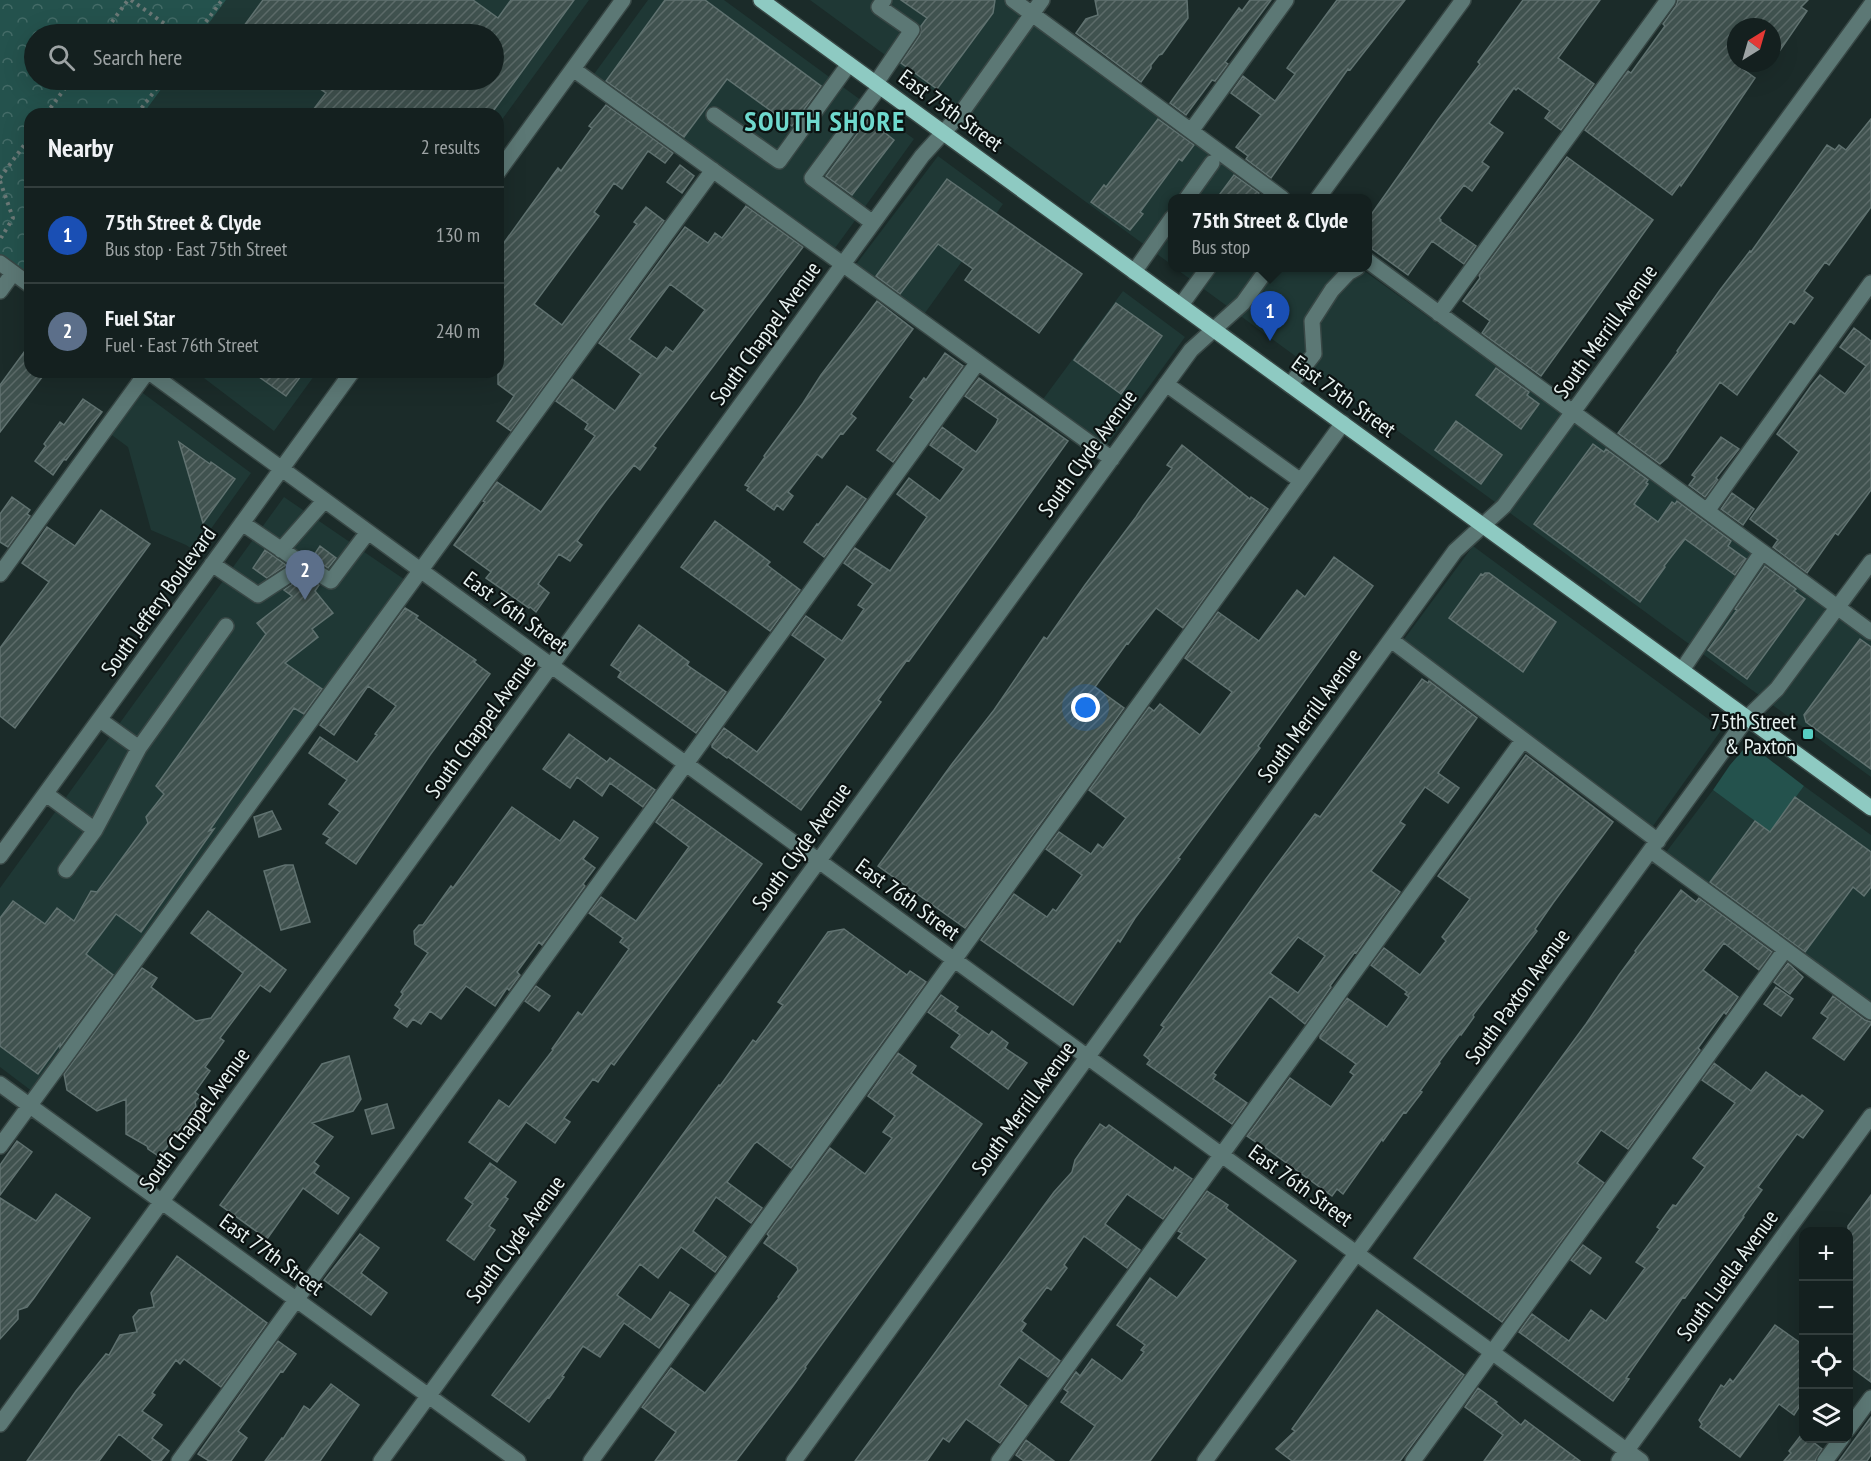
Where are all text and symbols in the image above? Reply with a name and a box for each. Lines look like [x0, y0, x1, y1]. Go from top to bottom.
north arrow [1727, 18, 1781, 72]
search box [24, 24, 504, 90]
icon: search [45, 41, 78, 74]
text: Search here [93, 43, 182, 71]
street label: East 75th Street [893, 63, 1009, 157]
district label: SOUTH SHORE [744, 102, 906, 139]
text: Nearby [48, 131, 113, 164]
text: 2 results [421, 134, 480, 160]
popup [1168, 194, 1372, 272]
text: 75th Street & Clyde [1192, 206, 1348, 234]
text: 75th Street & Clyde [105, 208, 262, 236]
text: 1 [63, 222, 72, 248]
text: 130 m [436, 222, 480, 248]
text: Bus stop [1192, 234, 1250, 260]
text: Bus stop · East 75th Street [105, 236, 287, 262]
street label: South Chappel Avenue [704, 256, 826, 410]
street label: South Merrill Avenue [1547, 259, 1663, 403]
pin: 1 [1250, 292, 1290, 341]
text: Fuel Star [105, 304, 175, 332]
text: 2 [63, 318, 72, 344]
text: 240 m [436, 318, 480, 344]
text: Fuel · East 76th Street [105, 332, 259, 358]
street label: East 75th Street [1286, 349, 1402, 443]
street label: South Clyde Avenue [1031, 384, 1143, 522]
street label: South Jeffery Boulevard [94, 521, 222, 681]
pin: 2 [286, 550, 324, 600]
street label: East 76th Street [458, 565, 574, 659]
street label: South Merrill Avenue [1251, 643, 1367, 787]
street label: South Chappel Avenue [419, 649, 541, 803]
your location [1071, 693, 1100, 722]
place label: 75th Street & Paxton [1710, 707, 1796, 760]
marker: 75th Street & Paxton [1801, 727, 1815, 741]
street label: South Clyde Avenue [745, 777, 857, 915]
street label: East 76th Street [850, 852, 966, 946]
street label: South Paxton Avenue [1458, 923, 1576, 1069]
street label: South Merrill Avenue [965, 1036, 1081, 1180]
street label: South Chappel Avenue [133, 1042, 255, 1196]
street label: East 76th Street [1243, 1138, 1359, 1232]
street label: South Clyde Avenue [459, 1170, 571, 1308]
street label: South Luella Avenue [1670, 1204, 1784, 1346]
street label: East 77th Street [214, 1207, 330, 1301]
map controls [1799, 1227, 1853, 1443]
button: + [1799, 1227, 1853, 1281]
button: − [1799, 1281, 1853, 1335]
button: locate [1799, 1335, 1853, 1389]
button: layers [1799, 1389, 1853, 1443]

